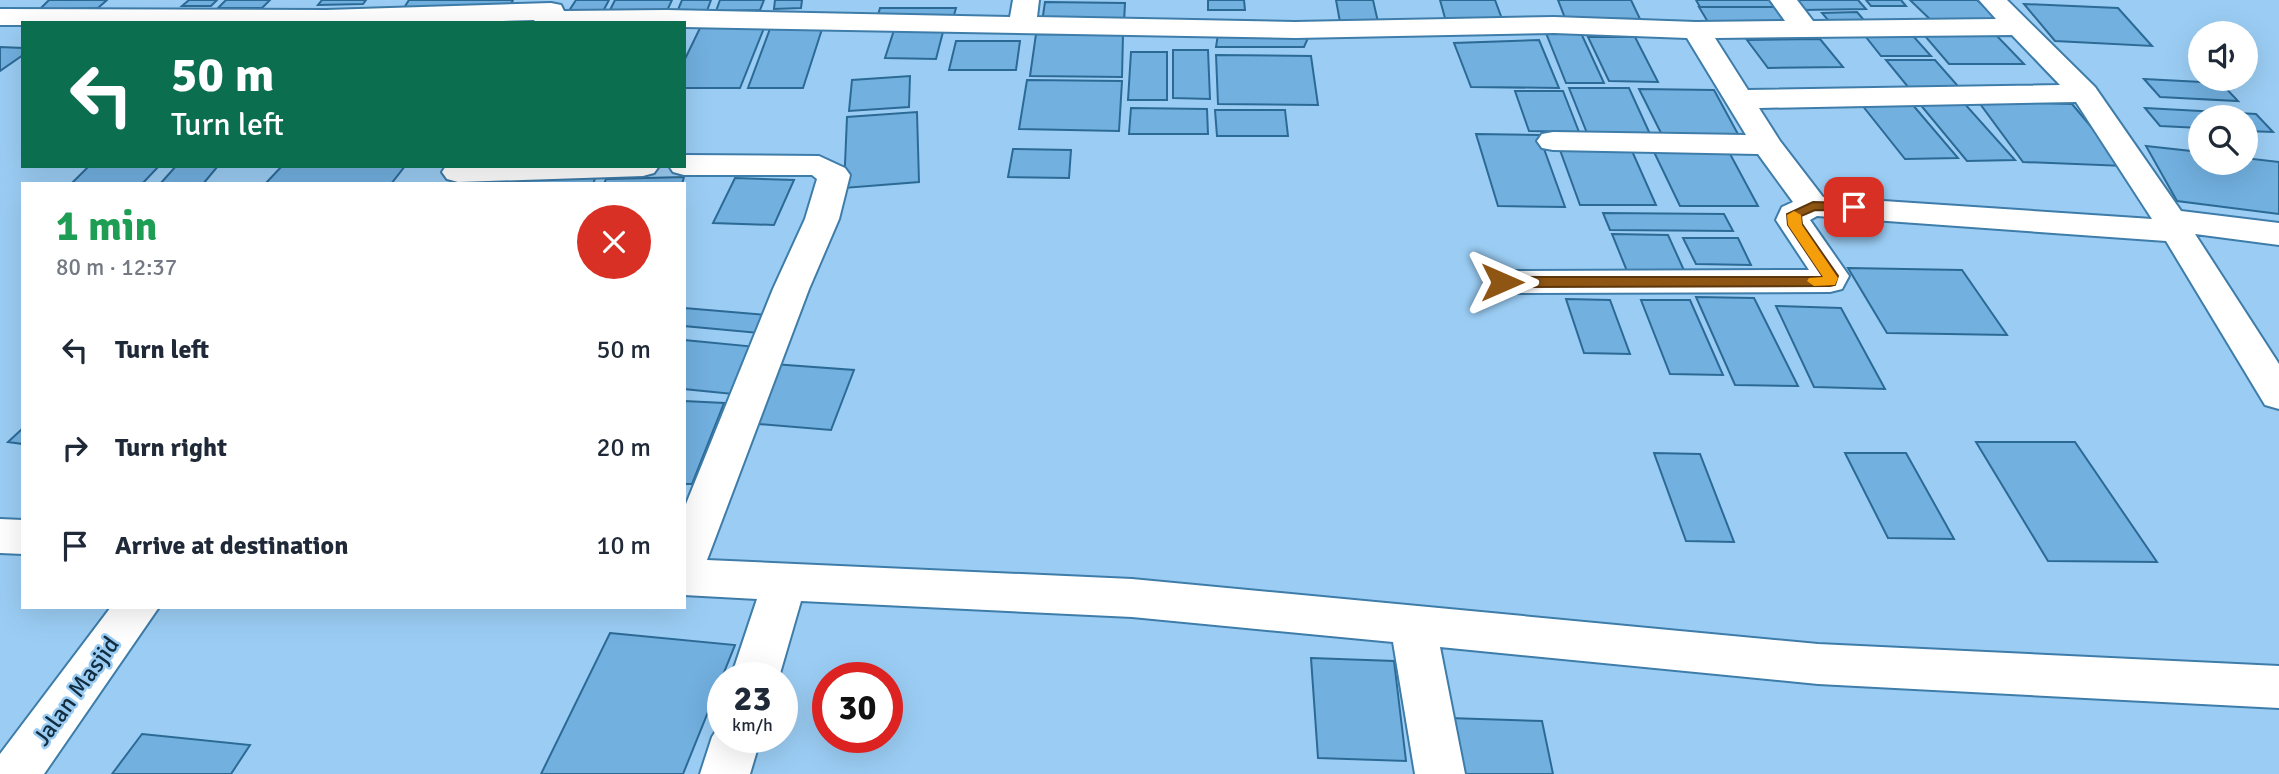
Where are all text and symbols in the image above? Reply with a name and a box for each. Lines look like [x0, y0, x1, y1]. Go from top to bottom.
map controls [2188, 21, 2258, 175]
button: sound [2188, 21, 2258, 91]
text: 50 m [171, 45, 274, 105]
icon: left [56, 49, 147, 140]
text: Turn left [171, 105, 284, 144]
button: search [2188, 105, 2258, 175]
pin [1824, 177, 1884, 237]
icon: arrive [1835, 188, 1873, 226]
text: 1 min [56, 201, 157, 252]
button: close [577, 205, 651, 279]
position arrow [1465, 245, 1539, 319]
text: 80 m · 12:37 [56, 253, 177, 282]
icon: left [56, 331, 94, 369]
text: Turn left [115, 334, 209, 366]
text: 50 m [596, 334, 651, 366]
icon: right [56, 429, 94, 467]
text: Turn right [115, 432, 227, 464]
text: 20 m [596, 432, 651, 464]
icon: arrive [56, 527, 94, 565]
text: Arrive at destination [115, 530, 348, 562]
text: 10 m [596, 530, 651, 562]
street label: Jalan Masjid [26, 630, 126, 752]
speed limit sign: 30 [812, 662, 903, 753]
text: 23 [734, 677, 771, 720]
text: km/h [732, 714, 773, 736]

